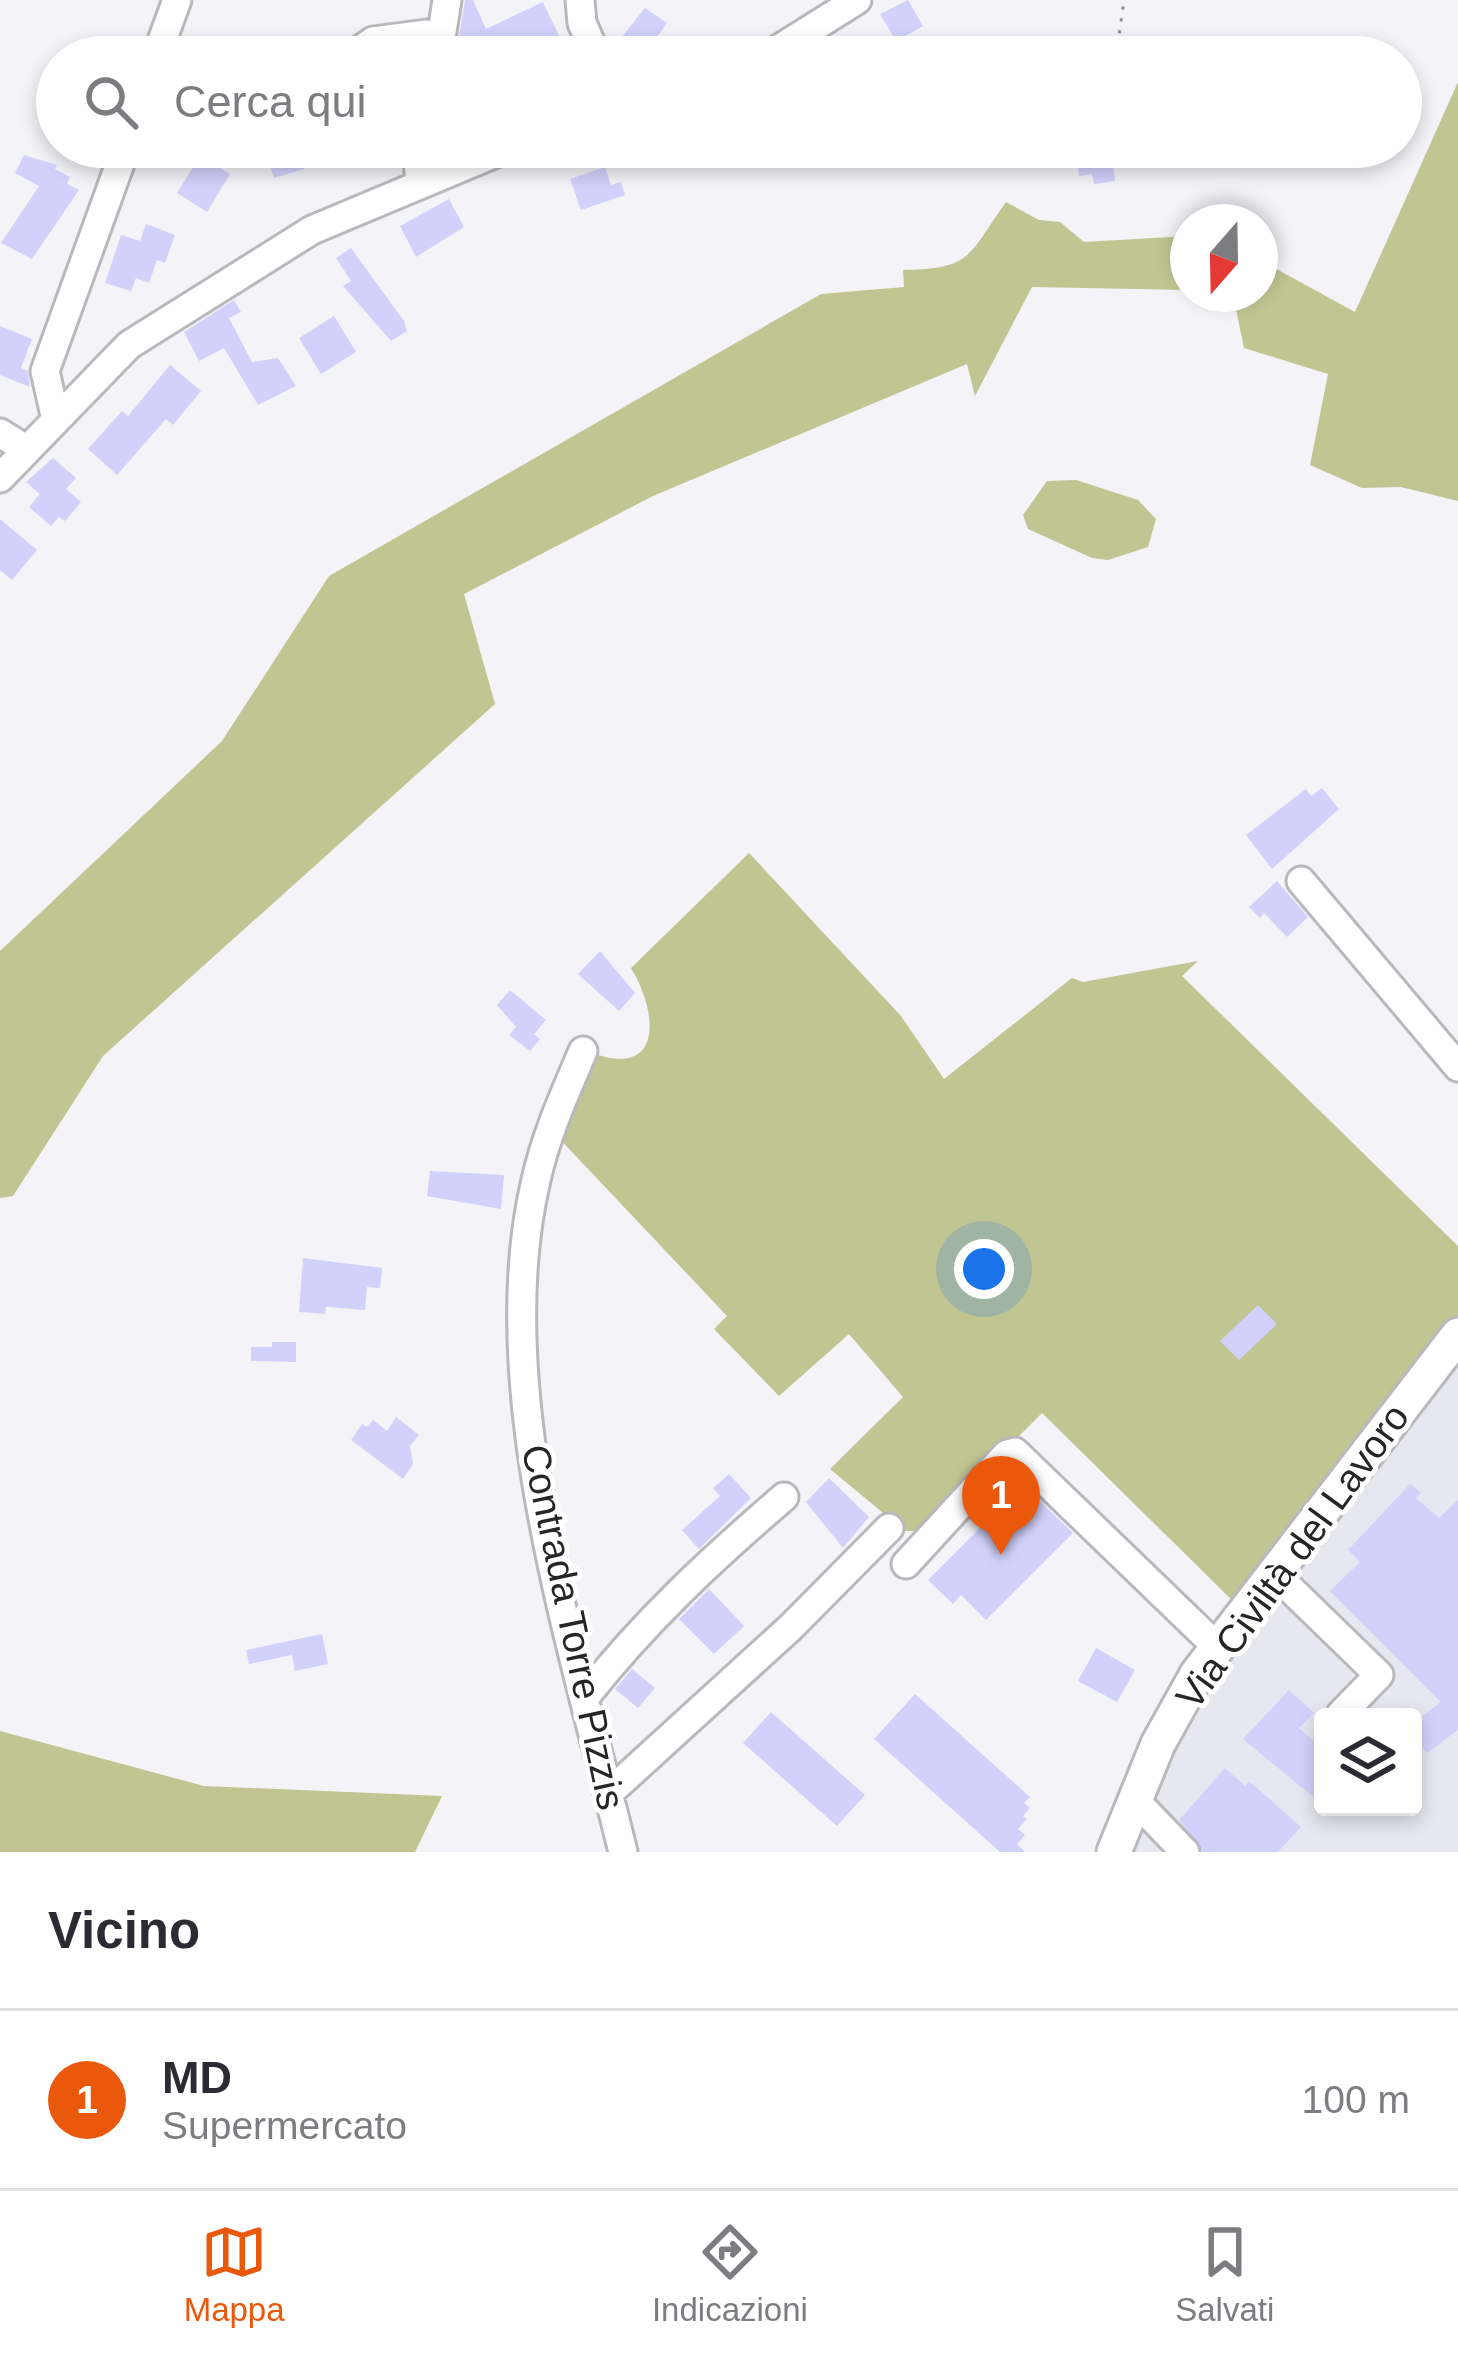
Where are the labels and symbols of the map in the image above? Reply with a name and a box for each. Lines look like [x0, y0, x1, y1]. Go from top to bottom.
north arrow [1170, 204, 1278, 312]
your location [954, 1239, 1014, 1299]
street label: Via Civiltà del Lavoro [1168, 1396, 1417, 1717]
street label: Contrada Torre Pizzis [514, 1441, 633, 1814]
pin: 1 [962, 1456, 1040, 1555]

